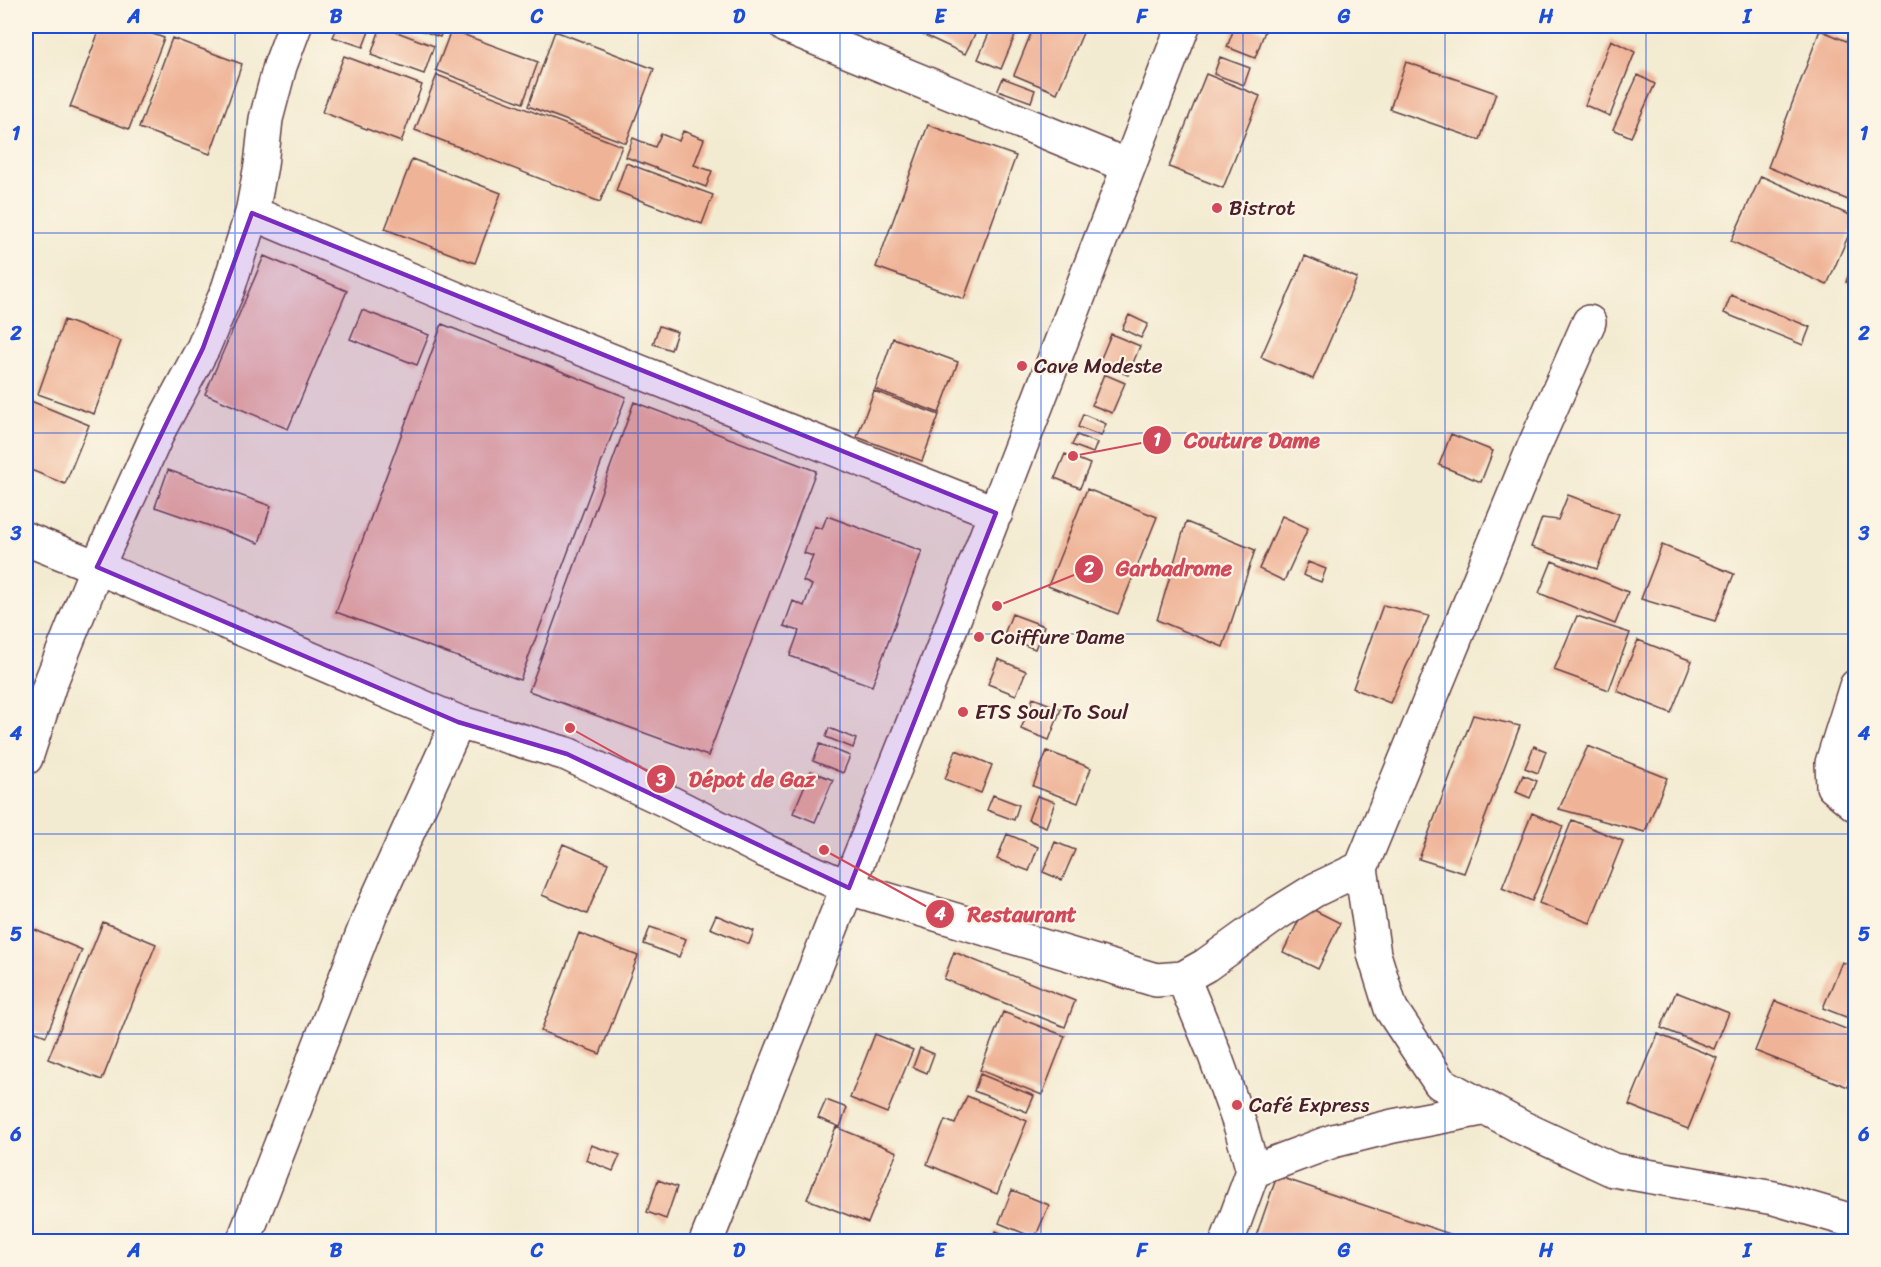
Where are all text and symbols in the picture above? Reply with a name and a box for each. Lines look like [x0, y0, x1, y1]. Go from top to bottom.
text: A [126, 0, 141, 34]
text: B [330, 0, 343, 34]
text: C [530, 0, 544, 34]
text: D [733, 0, 746, 34]
text: E [934, 0, 947, 34]
text: F [1136, 0, 1149, 34]
text: G [1337, 0, 1351, 34]
text: H [1538, 0, 1554, 34]
text: I [1742, 0, 1753, 34]
text: 1 [12, 116, 21, 151]
text: 1 [1860, 116, 1869, 151]
place label: Bistrot [1229, 189, 1295, 227]
marker: Bistrot [1210, 201, 1224, 215]
text: 2 [9, 316, 22, 351]
text: 2 [1857, 316, 1870, 351]
place label: Cave Modeste [1034, 347, 1163, 385]
marker: Cave Modeste [1015, 359, 1029, 373]
callout: Couture Dame [1142, 420, 1332, 460]
text: Couture Dame [1183, 421, 1320, 460]
text: 1 [1153, 424, 1161, 456]
text: 3 [10, 516, 22, 551]
text: 3 [1858, 516, 1870, 551]
callout: Garbadrome [1074, 549, 1244, 589]
text: Garbadrome [1115, 549, 1233, 588]
text: 2 [1083, 553, 1095, 585]
place label: Coiffure Dame [991, 618, 1125, 656]
marker: Coiffure Dame [972, 630, 986, 644]
place label: ETS Soul To Soul [975, 693, 1129, 731]
marker: ETS Soul To Soul [956, 705, 970, 719]
text: 4 [9, 716, 23, 751]
text: 4 [1857, 716, 1871, 751]
callout: Dépot de Gaz [646, 759, 827, 799]
text: Dépot de Gaz [689, 760, 817, 799]
text: 3 [655, 764, 666, 796]
callout: Restaurant [925, 894, 1088, 934]
text: Restaurant [967, 895, 1077, 934]
text: 4 [933, 898, 946, 930]
text: 5 [10, 917, 22, 952]
text: 5 [1858, 917, 1870, 952]
place label: Café Express [1249, 1086, 1370, 1124]
marker: Café Express [1230, 1098, 1244, 1112]
text: 6 [9, 1117, 22, 1152]
text: 6 [1857, 1117, 1870, 1152]
text: A [126, 1233, 141, 1267]
text: B [330, 1233, 343, 1267]
text: C [530, 1233, 544, 1267]
text: D [733, 1233, 746, 1267]
text: E [934, 1233, 947, 1267]
text: F [1136, 1233, 1149, 1267]
text: G [1337, 1233, 1351, 1267]
text: H [1538, 1233, 1554, 1267]
text: I [1742, 1233, 1753, 1267]

